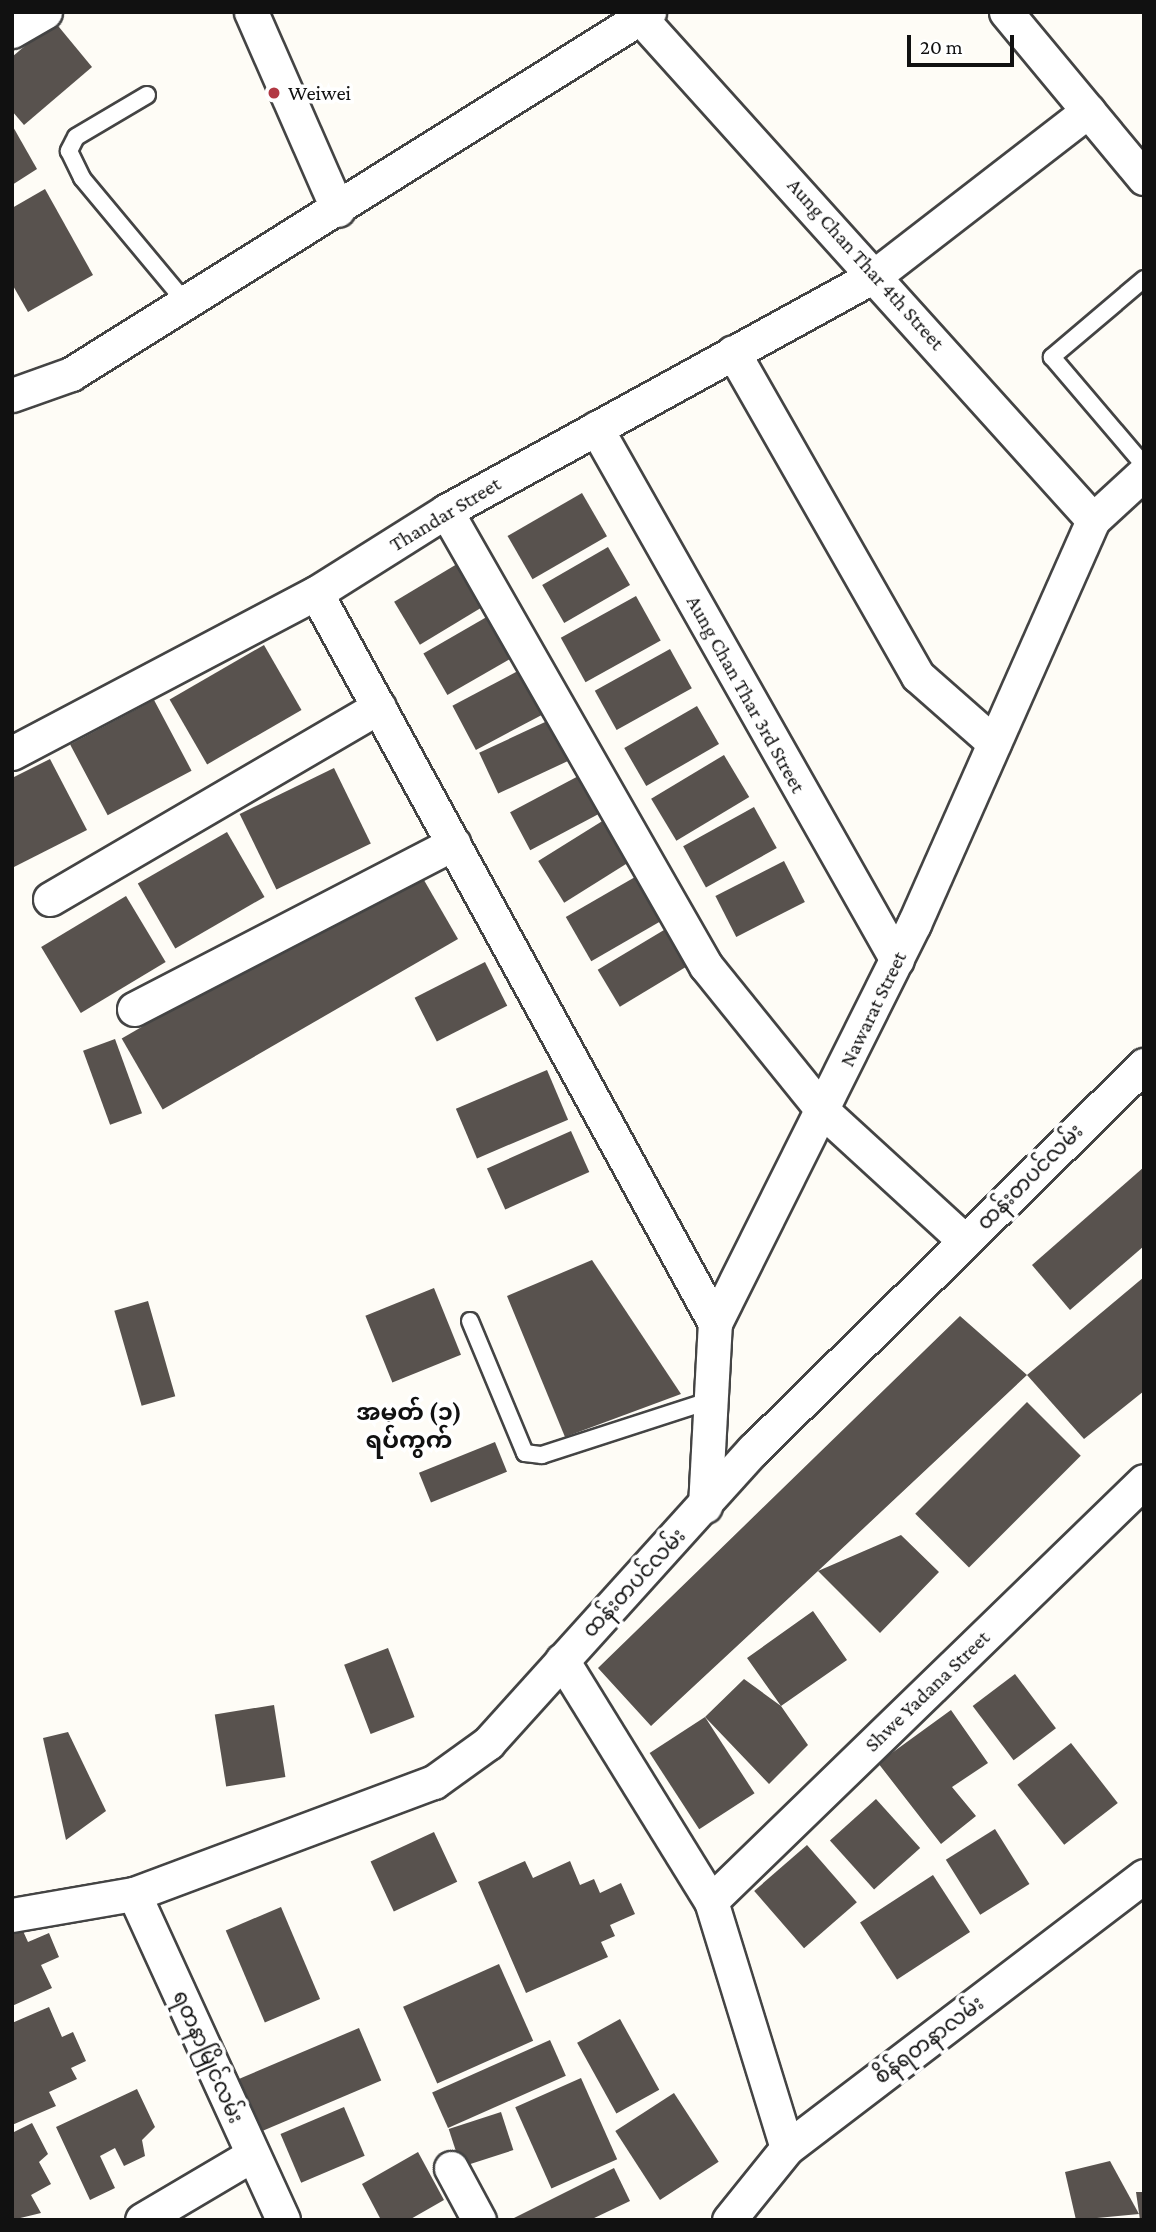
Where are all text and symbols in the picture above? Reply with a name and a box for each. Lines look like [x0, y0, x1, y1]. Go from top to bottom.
scale bar [911, 21, 1018, 65]
text: 20 m [920, 35, 963, 59]
place label: Weiwei [288, 80, 351, 106]
marker: Weiwei [266, 85, 282, 101]
street label: Aung Chan Thar 4th Street [782, 173, 950, 355]
street label: Thandar Street [385, 471, 505, 557]
street label: Aung Chan Thar 3rd Street [681, 591, 811, 797]
street label: Nawarat Street [834, 947, 912, 1071]
street label: ထန်းတပင်လမ်း [972, 1119, 1088, 1235]
district label: အမှတ် (၁) ရပ်ကွက် [356, 1398, 462, 1454]
street label: ထန်းတပင်လမ်း [577, 1523, 691, 1643]
street label: Shwe Yadana Street [859, 1625, 995, 1757]
street label: ရတနာမြိုင်လမ်း [167, 1987, 249, 2127]
street label: စိန်ရတနာလမ်း [869, 1991, 989, 2089]

